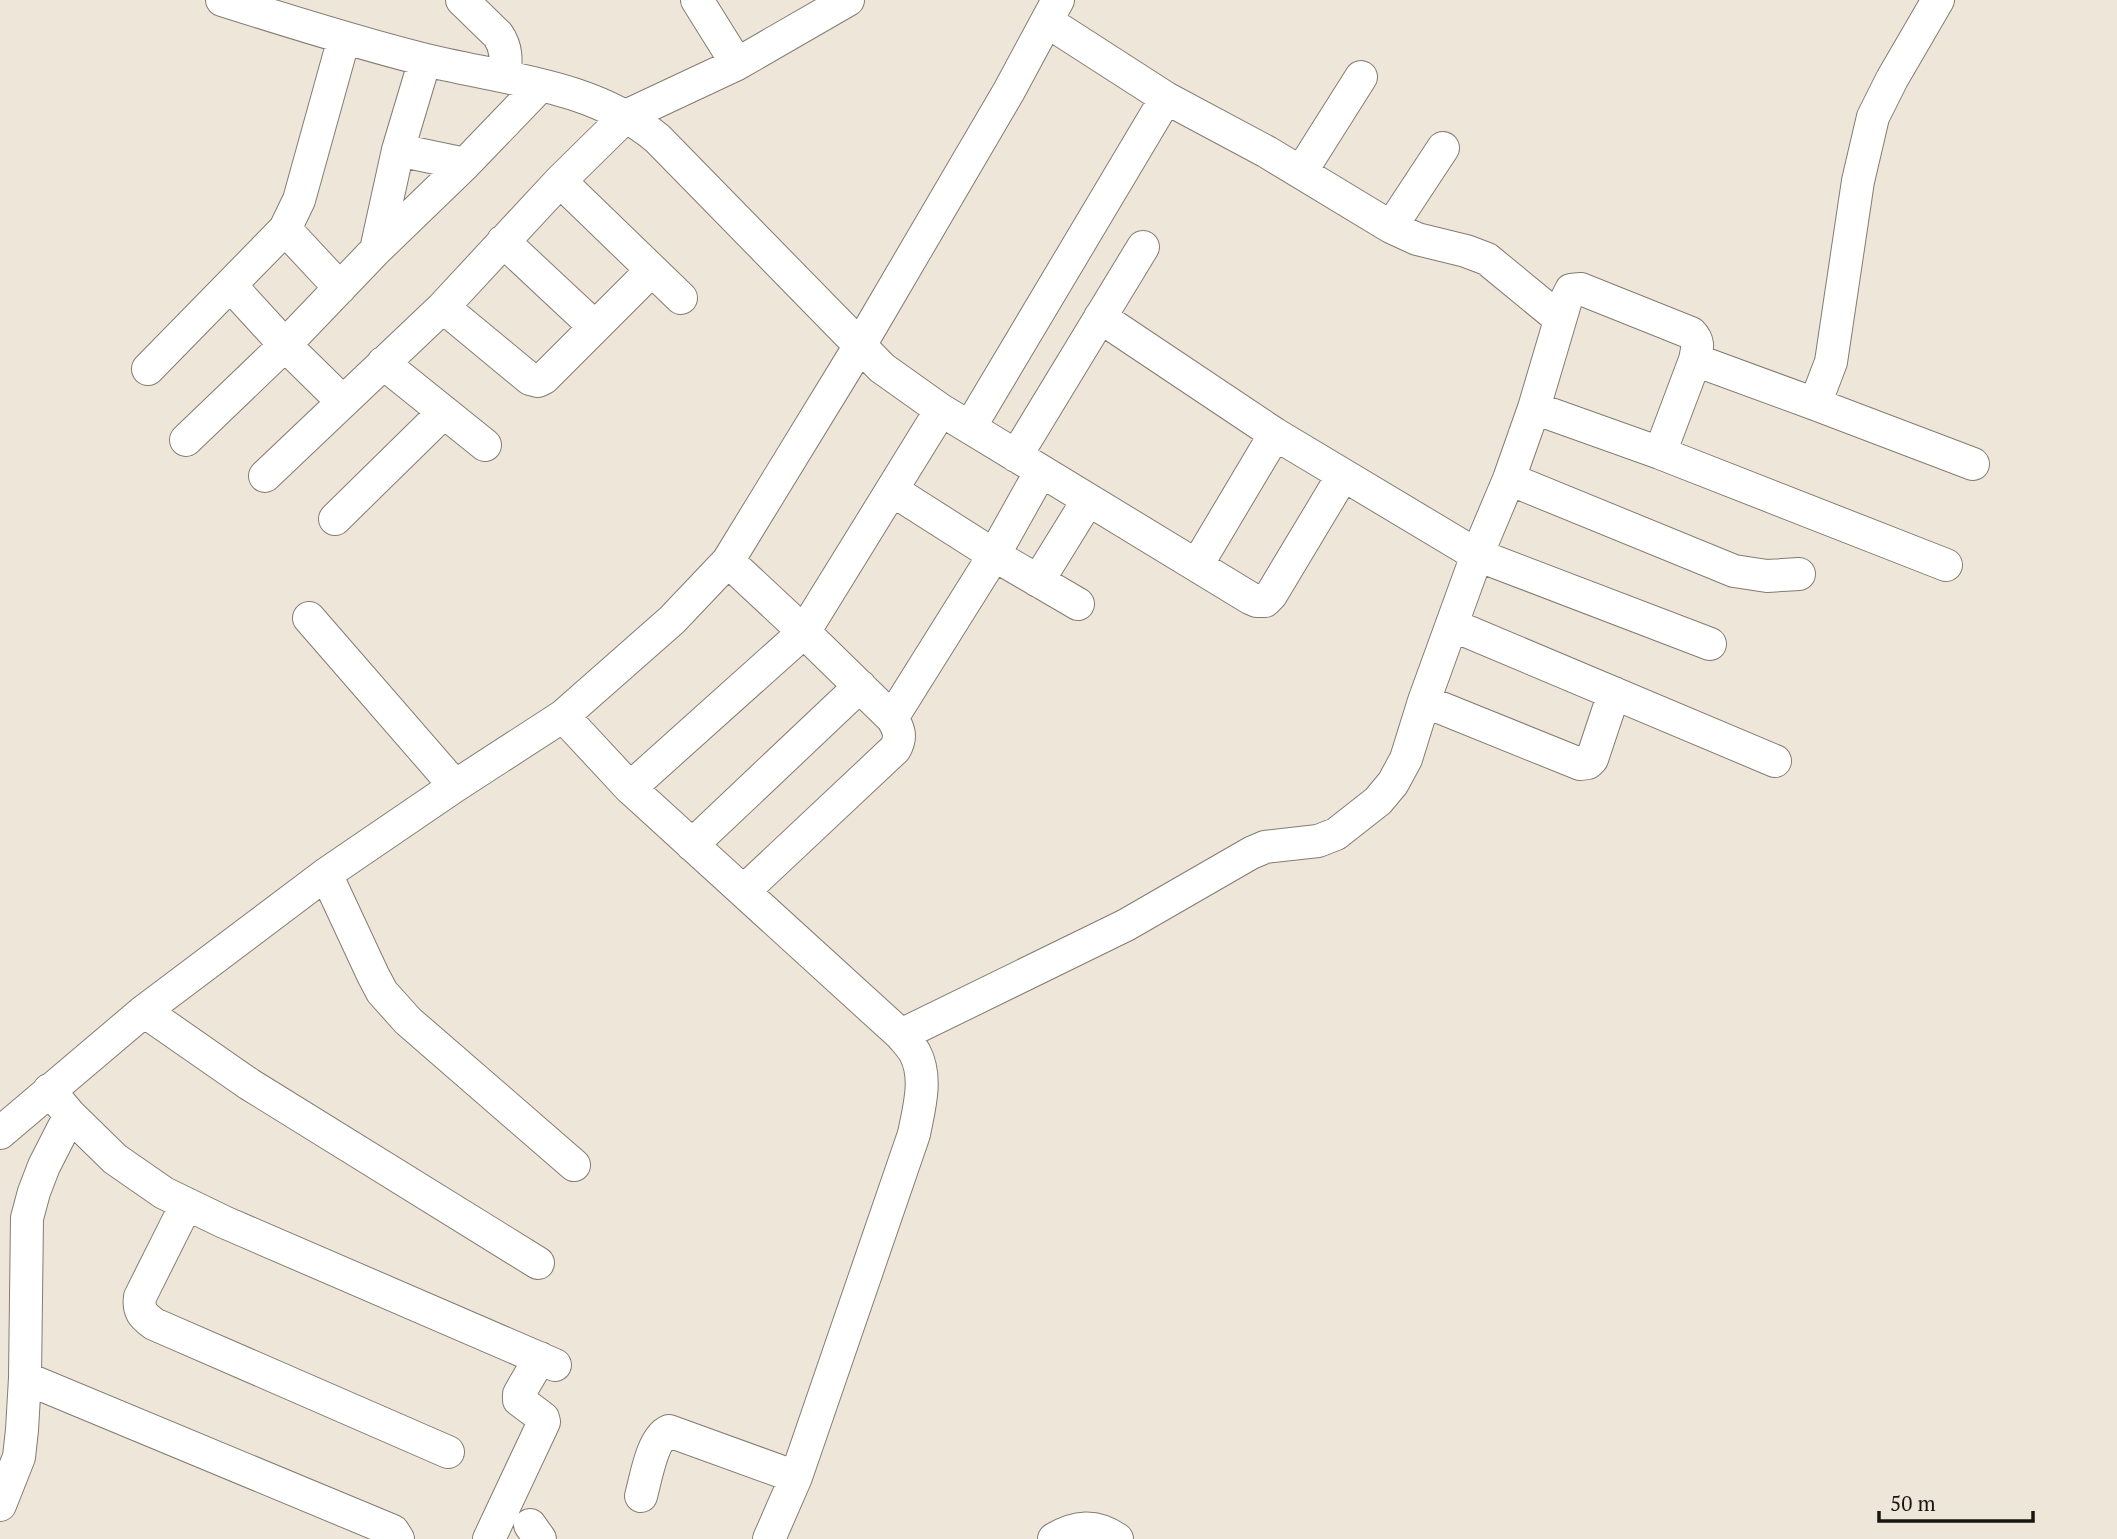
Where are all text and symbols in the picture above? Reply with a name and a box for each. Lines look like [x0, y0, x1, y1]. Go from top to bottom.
scale bar [1879, 1480, 2033, 1524]
text: 50 m [1890, 1489, 1936, 1517]

